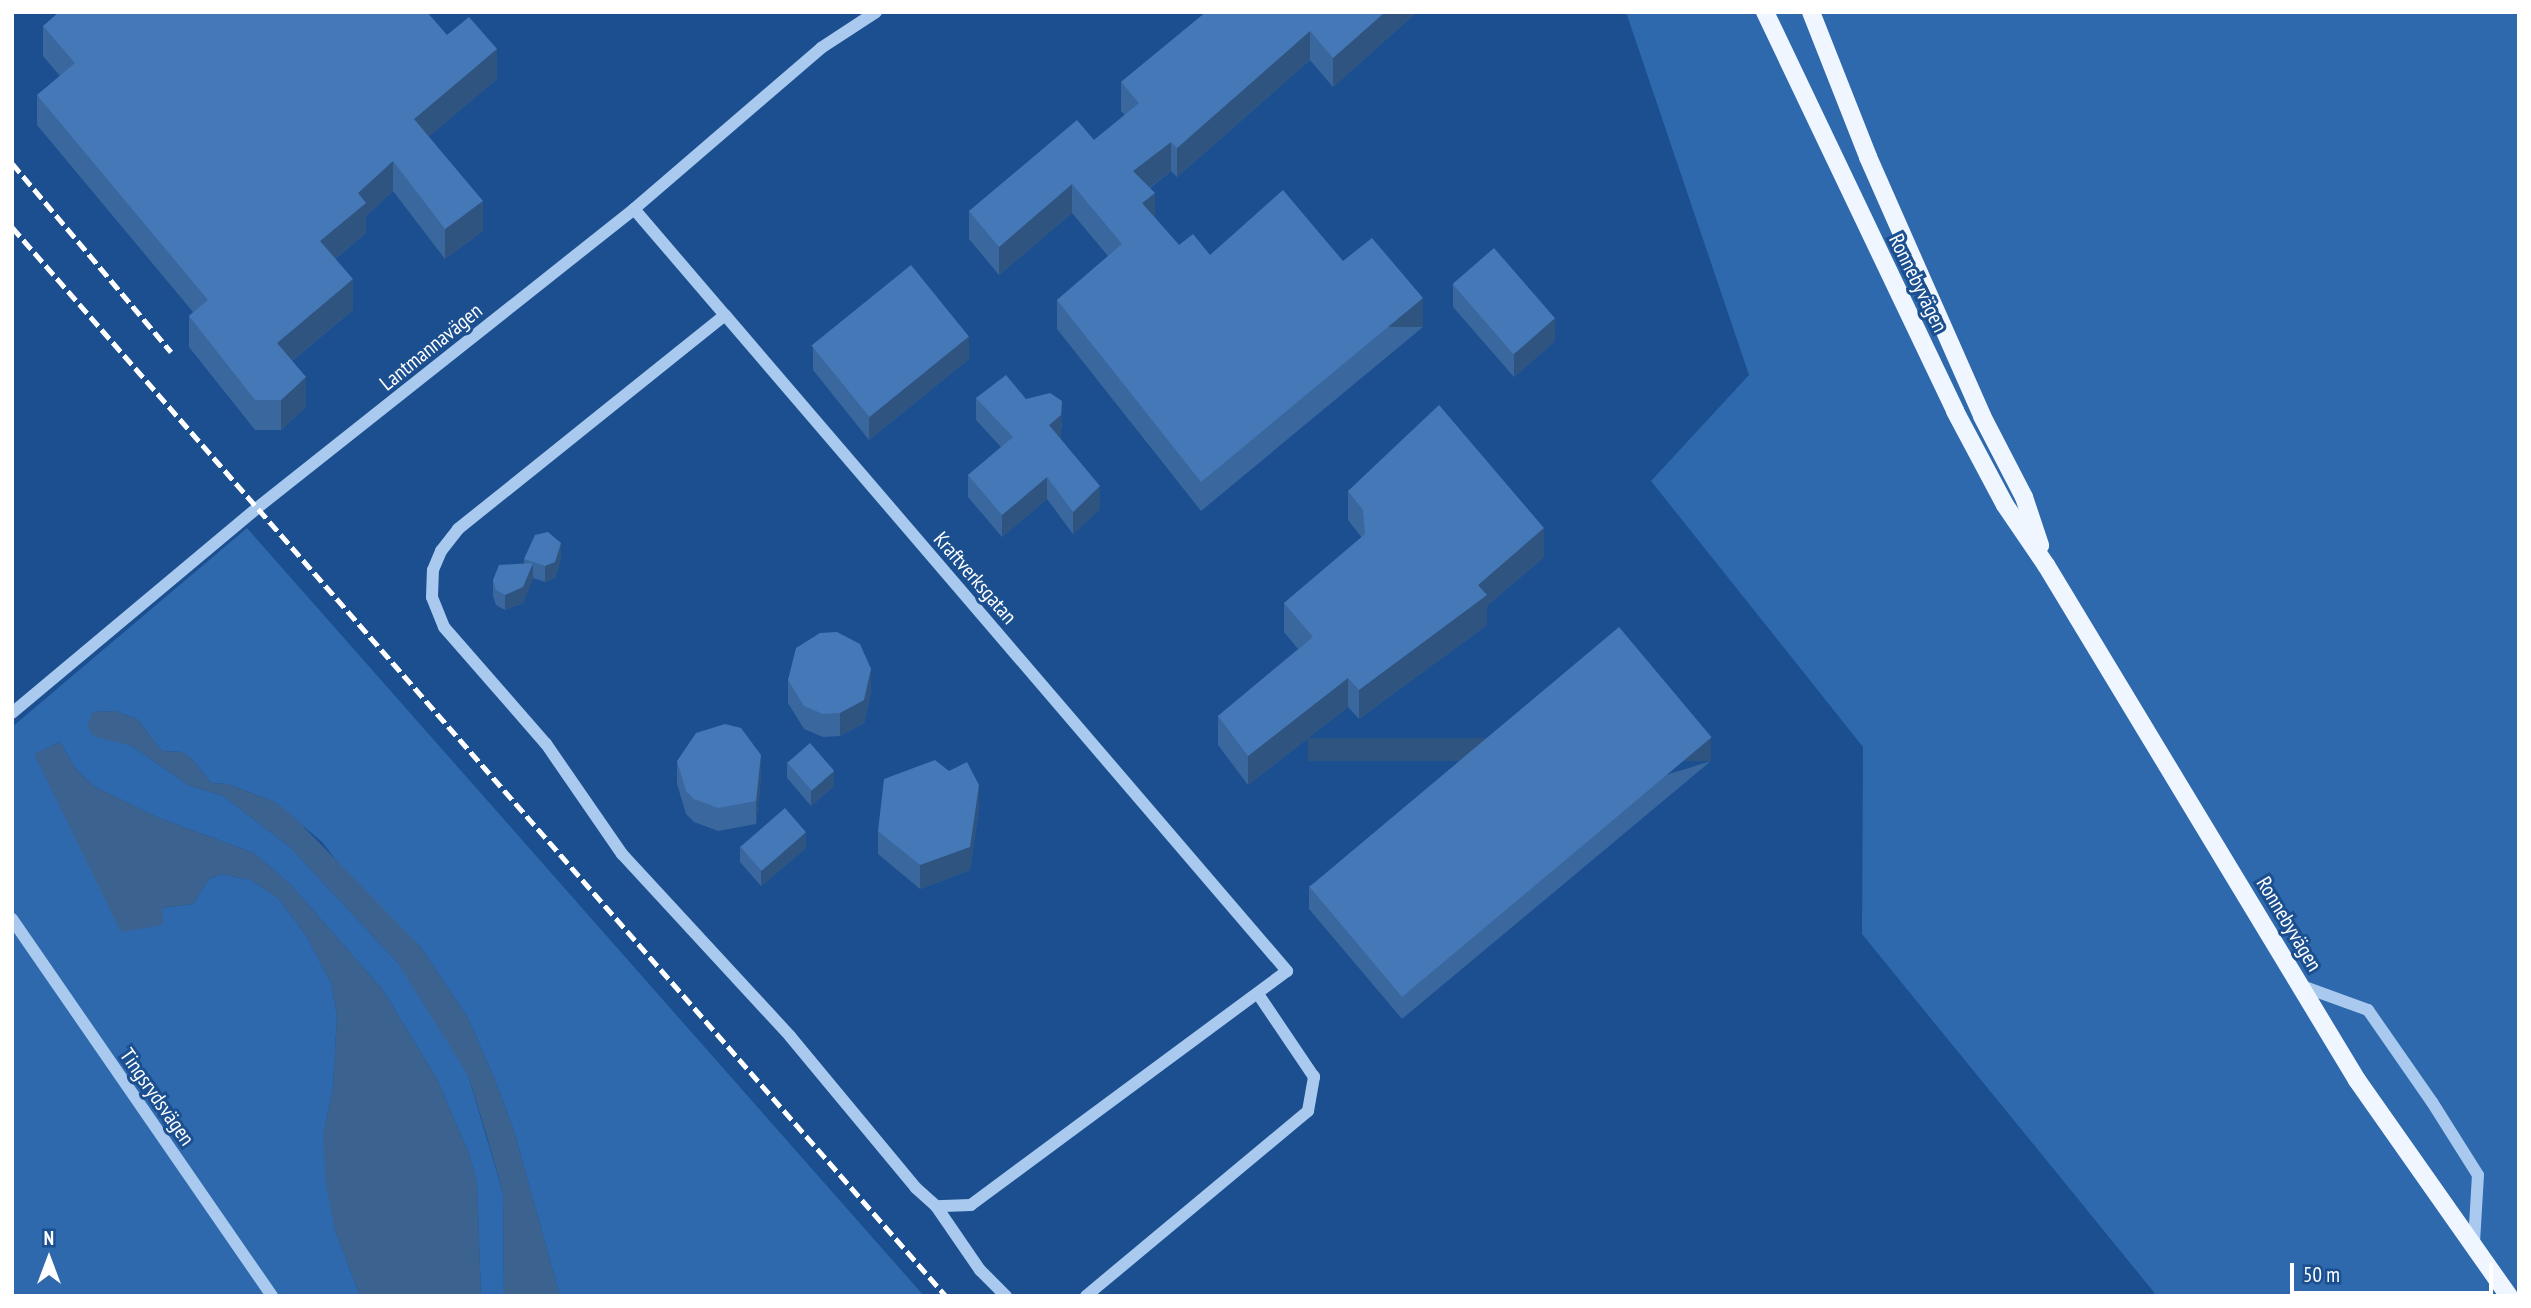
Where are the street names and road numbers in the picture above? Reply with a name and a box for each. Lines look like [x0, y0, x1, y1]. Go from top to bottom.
street label: Ronnebyvägen [1883, 230, 1953, 336]
street label: Lantmannavägen [375, 298, 487, 396]
street label: Kraftverksgatan [928, 527, 1022, 629]
street label: Ronnebyvägen [2251, 872, 2327, 976]
street label: Tingsrydsvägen [114, 1044, 200, 1150]

